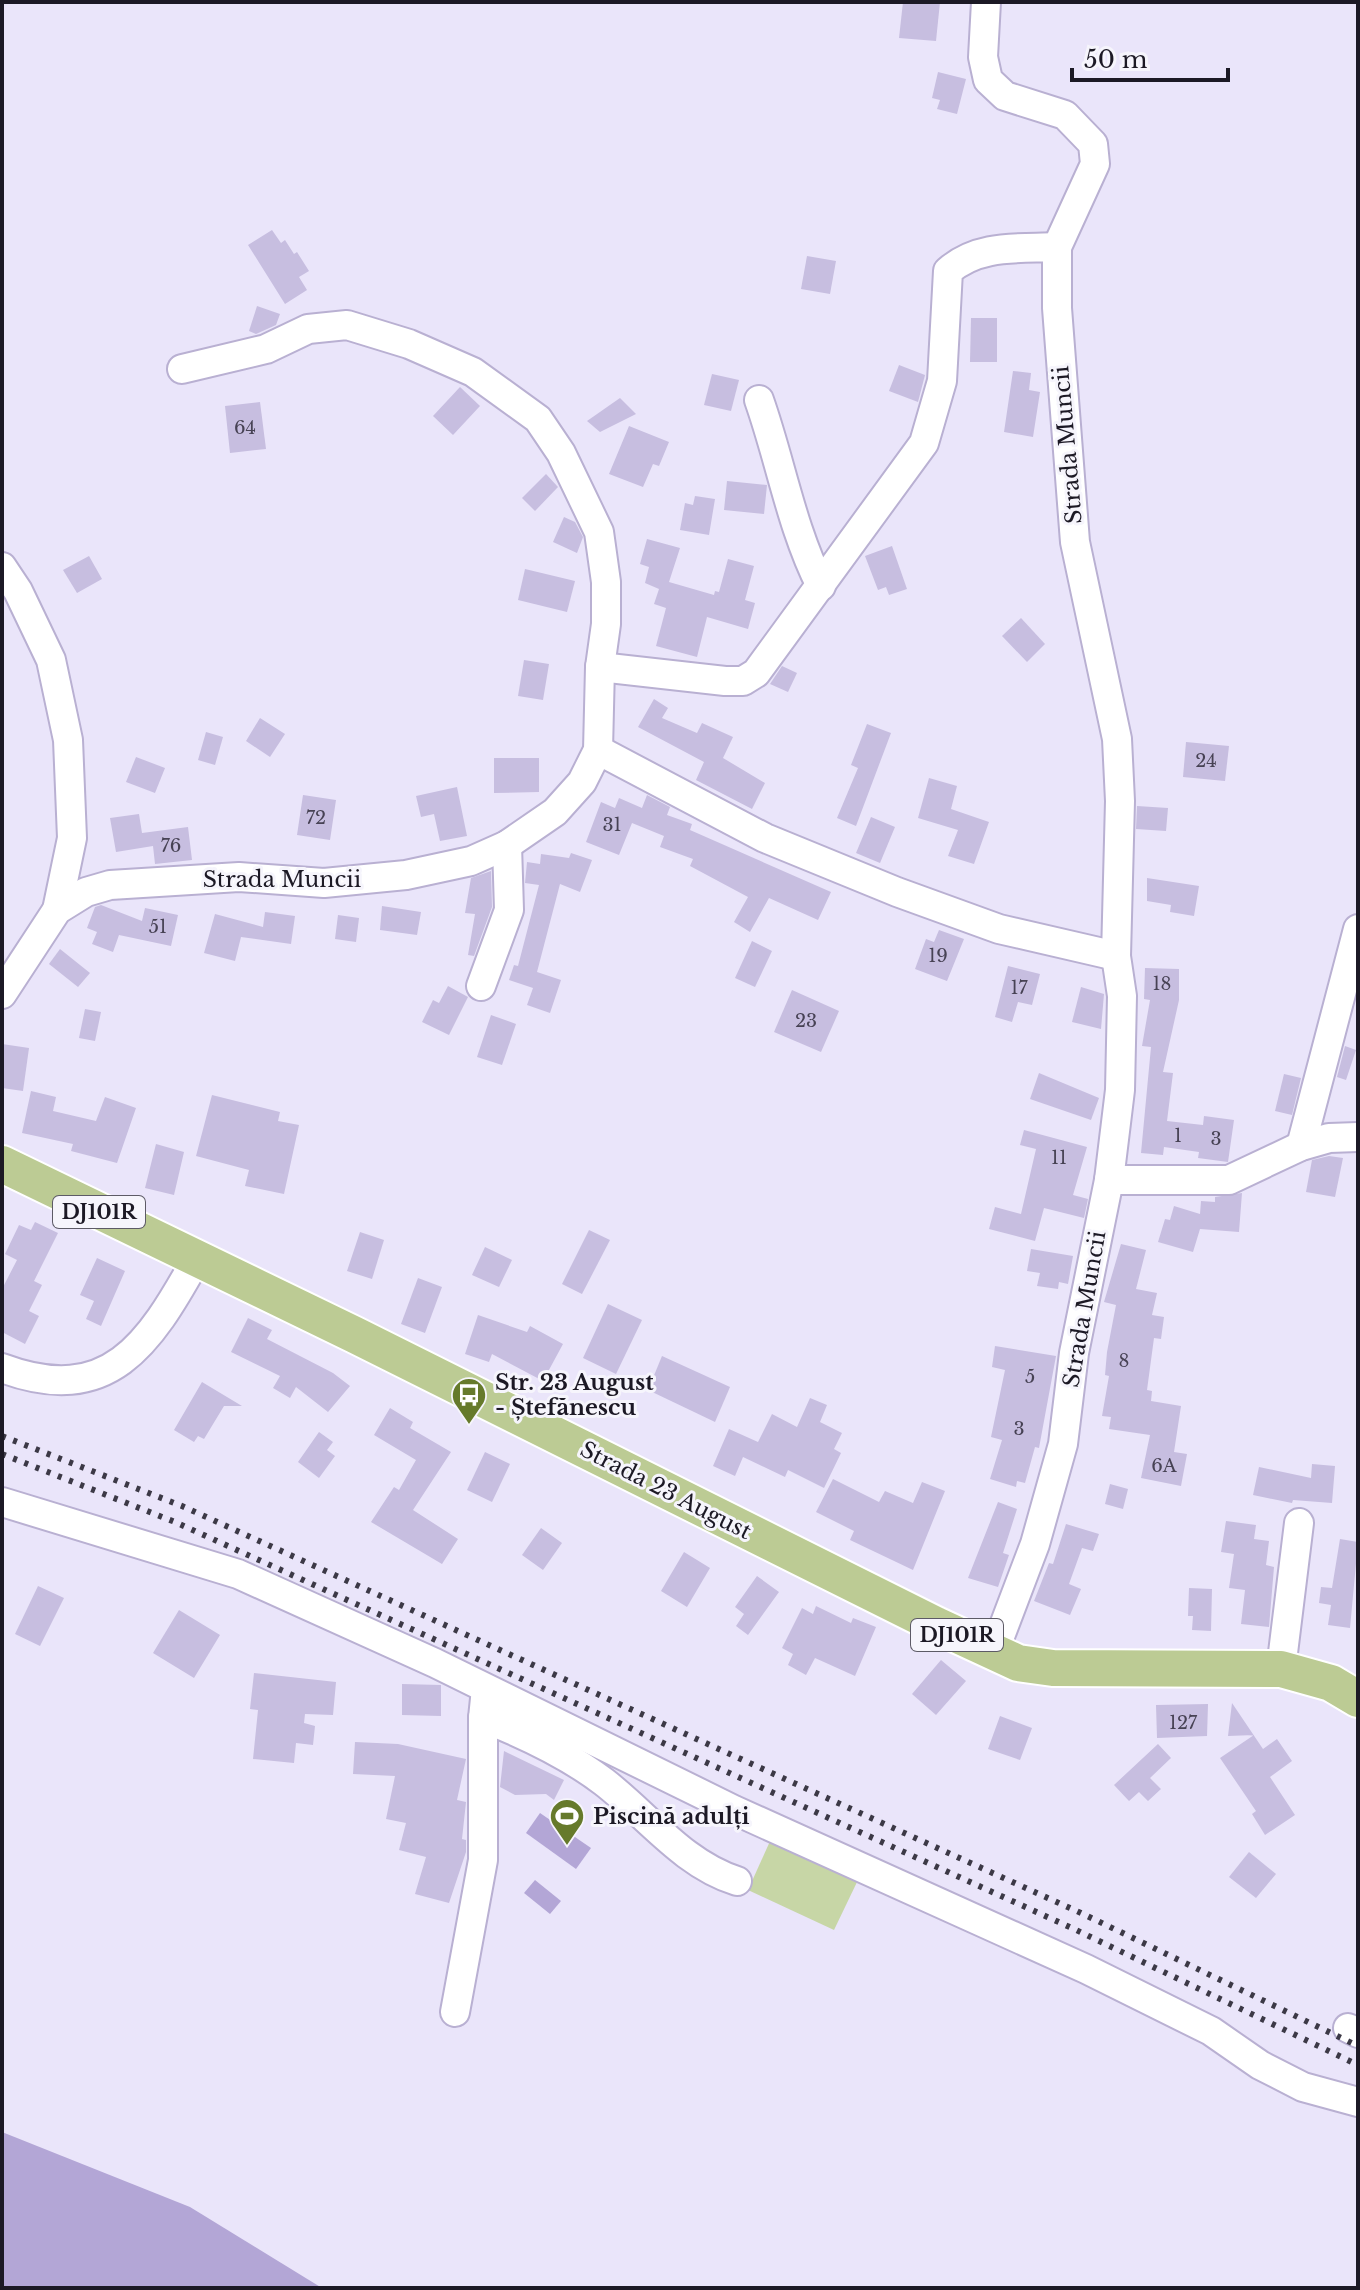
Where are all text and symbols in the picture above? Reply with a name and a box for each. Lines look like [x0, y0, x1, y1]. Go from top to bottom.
scale bar [1072, 32, 1228, 82]
text: 50 m [1084, 45, 1148, 74]
street label: Strada Muncii [1047, 364, 1088, 525]
house number: 64 [234, 417, 256, 439]
house number: 24 [1195, 750, 1217, 772]
house number: 72 [306, 807, 326, 829]
house number: 31 [602, 814, 622, 836]
house number: 76 [161, 835, 181, 857]
street label: Strada Muncii [203, 866, 362, 893]
house number: 51 [149, 916, 167, 938]
house number: 19 [928, 945, 948, 967]
house number: 18 [1153, 973, 1171, 995]
house number: 17 [1010, 977, 1028, 999]
house number: 23 [795, 1010, 817, 1032]
house number: 1 [1174, 1125, 1182, 1147]
house number: 3 [1210, 1128, 1222, 1150]
house number: 11 [1051, 1147, 1067, 1169]
road number: DJ101R [53, 1196, 145, 1228]
street label: Strada Muncii [1057, 1228, 1112, 1389]
house number: 8 [1119, 1350, 1129, 1372]
house number: 5 [1025, 1366, 1035, 1388]
place label: Str. 23 August - Ștefănescu [495, 1369, 654, 1421]
bus stop icon: Str. 23 August - Ștefănescu [450, 1376, 488, 1426]
house number: 3 [1013, 1418, 1025, 1440]
street label: Strada 23 August [576, 1436, 756, 1546]
house number: 6A [1151, 1455, 1178, 1477]
road number: DJ101R [911, 1619, 1003, 1651]
house number: 127 [1169, 1712, 1198, 1734]
sports icon: Piscină adulți [548, 1797, 586, 1847]
place label: Piscină adulți [593, 1803, 750, 1830]

